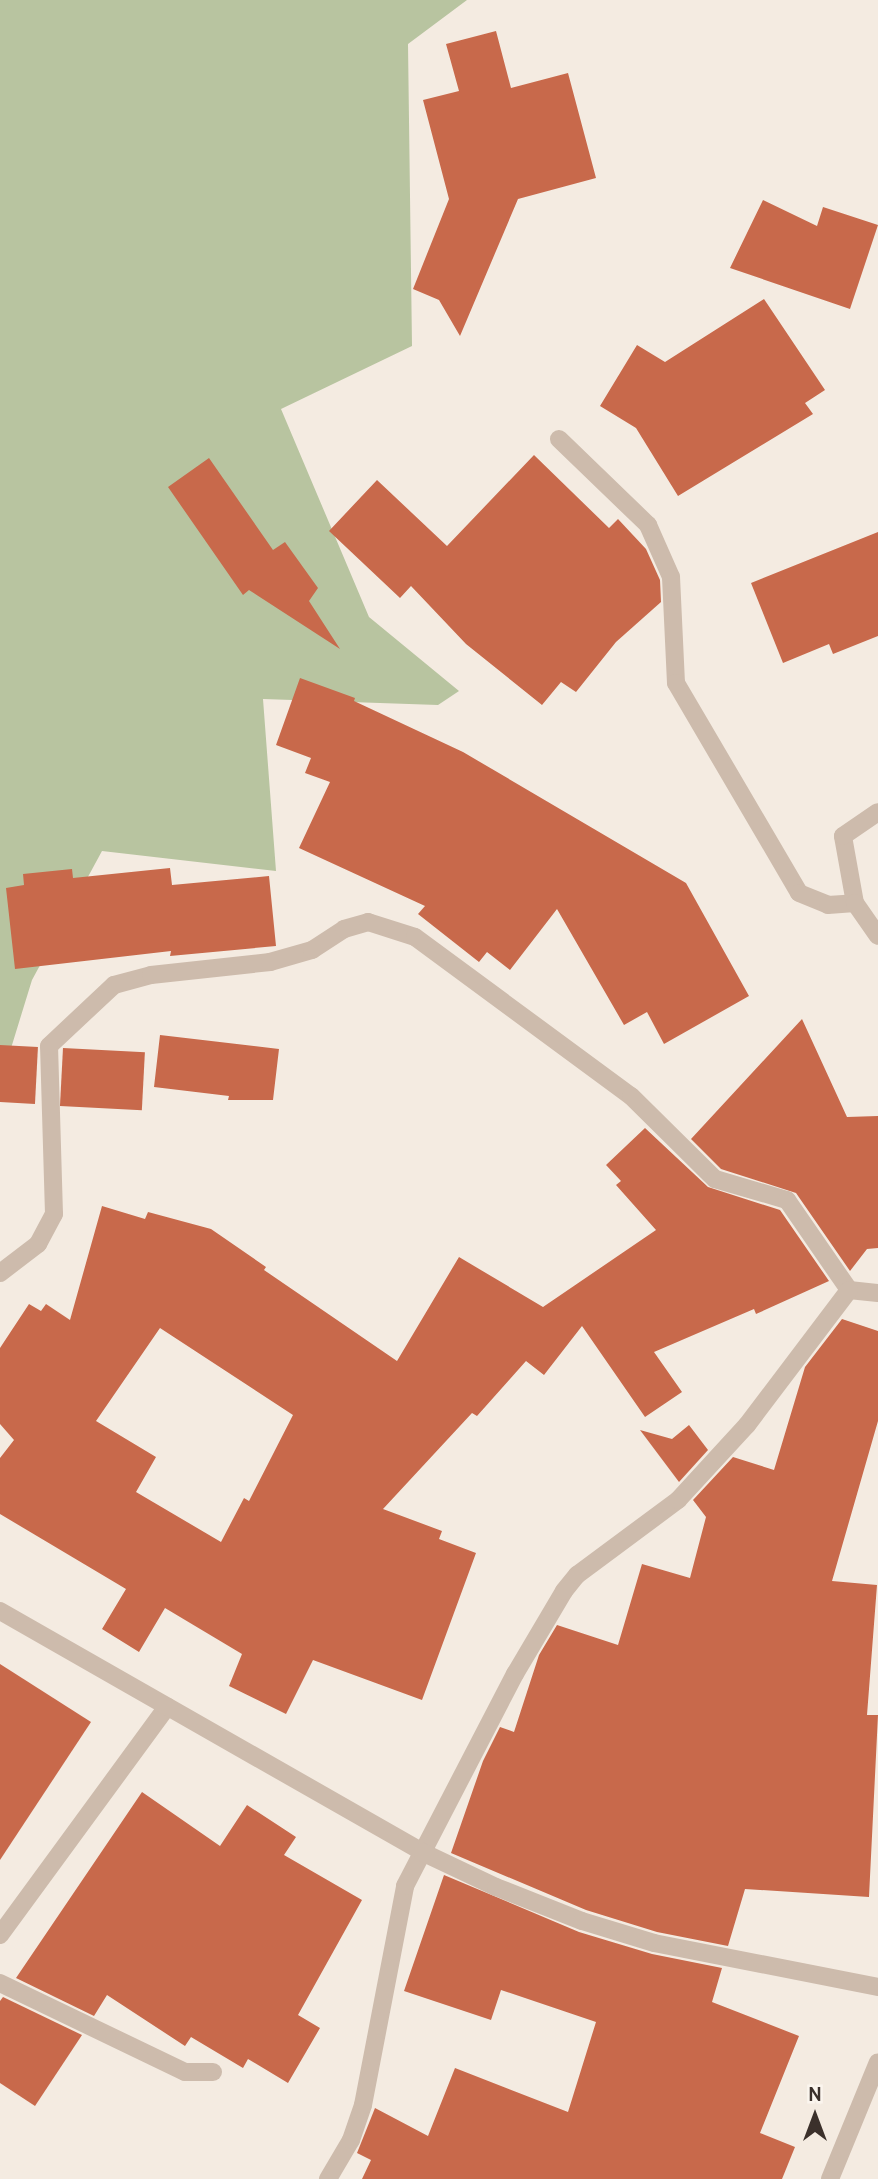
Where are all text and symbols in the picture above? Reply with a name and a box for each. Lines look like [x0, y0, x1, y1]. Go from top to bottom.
north arrow [780, 2081, 850, 2151]
text: N [808, 2083, 822, 2106]

